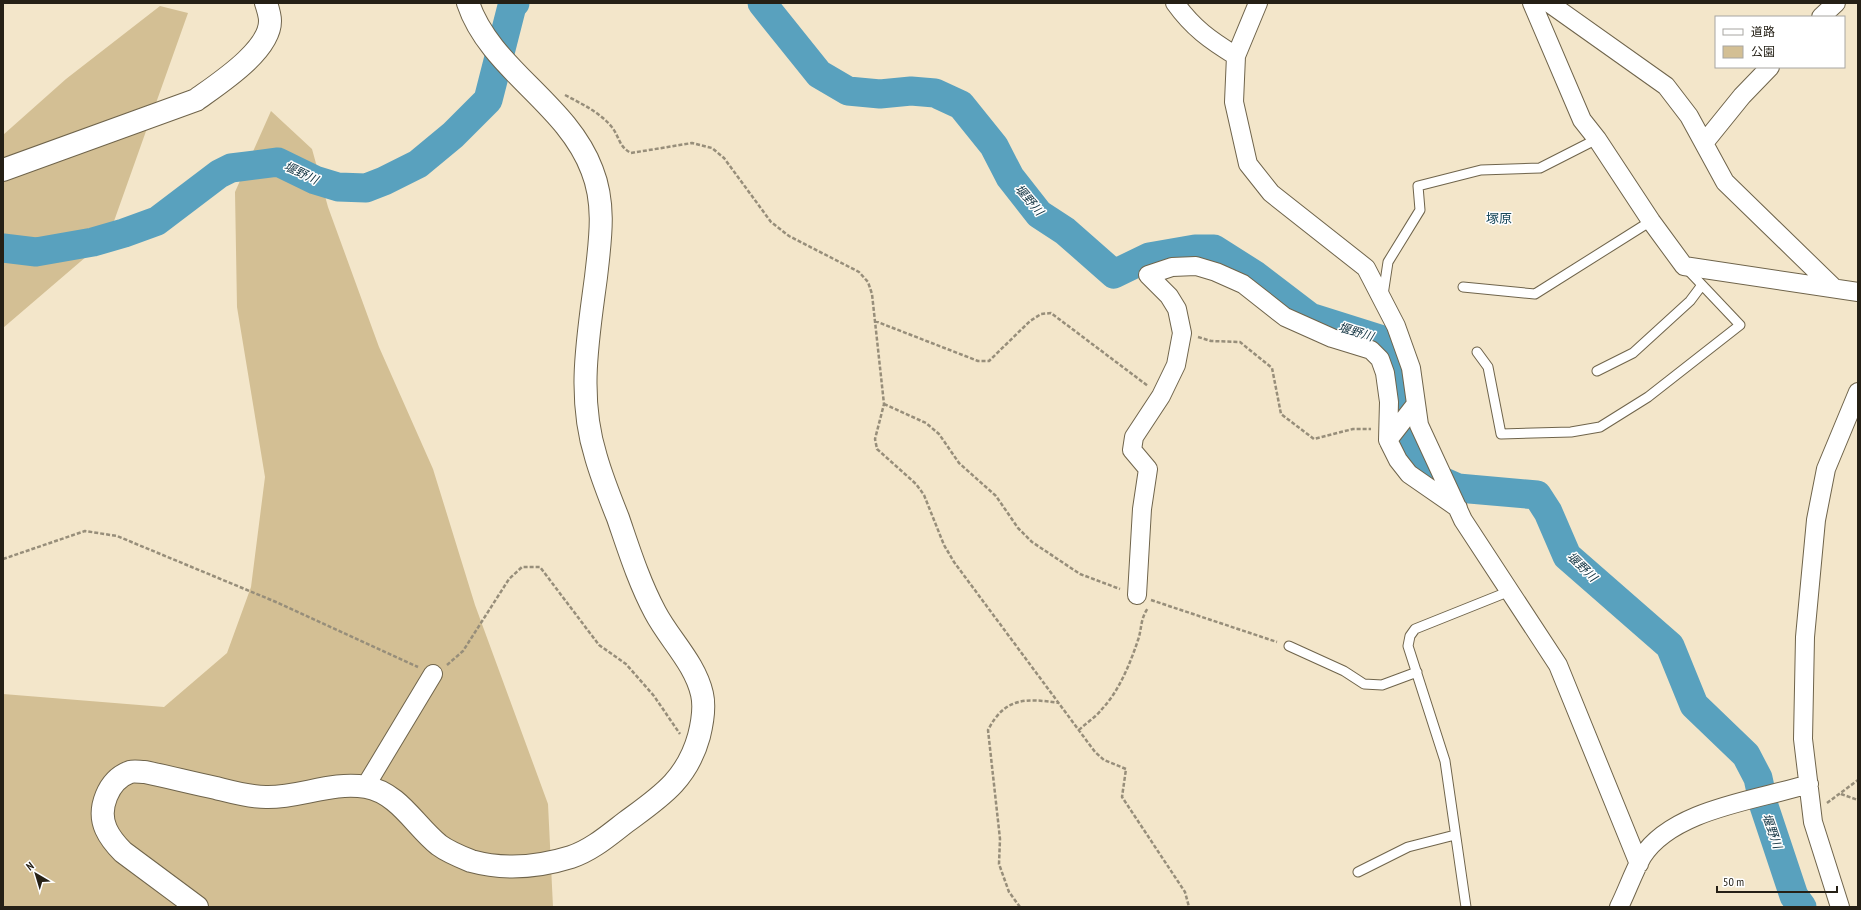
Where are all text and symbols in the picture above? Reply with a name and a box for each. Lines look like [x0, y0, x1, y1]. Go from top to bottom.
legend [1715, 16, 1845, 68]
text: 道路 [1751, 24, 1775, 39]
text: 公園 [1751, 44, 1775, 59]
water label: 堰野川 [282, 158, 323, 188]
water label: 堰野川 [1012, 181, 1048, 220]
district label: 塚原 [1486, 210, 1512, 227]
water label: 堰野川 [1337, 319, 1377, 345]
water label: 堰野川 [1564, 549, 1602, 586]
water label: 堰野川 [1760, 811, 1786, 852]
north arrow [16, 854, 56, 894]
text: N [23, 859, 37, 873]
scale bar [1717, 868, 1837, 894]
text: 50 m [1723, 874, 1744, 889]

